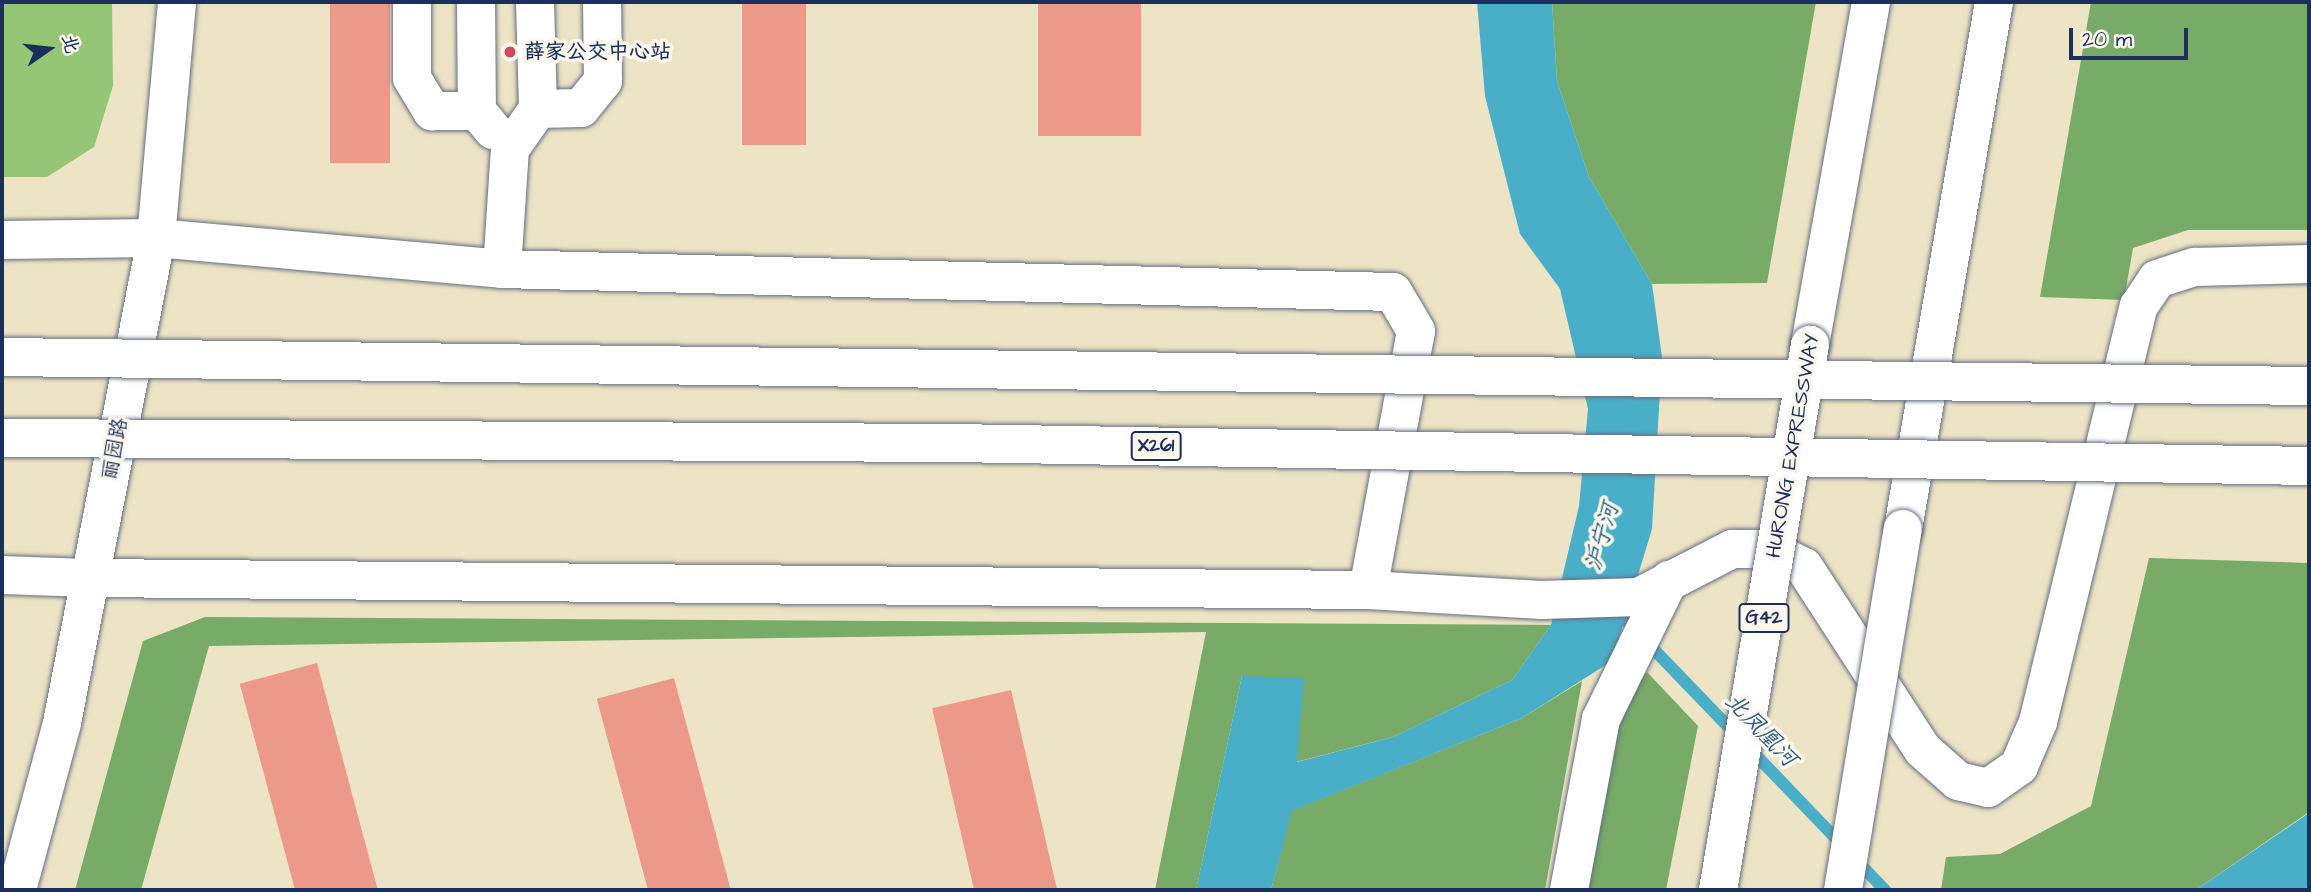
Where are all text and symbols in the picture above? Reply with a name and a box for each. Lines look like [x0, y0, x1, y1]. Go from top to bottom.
north arrow [14, 14, 84, 84]
scale bar [2073, 14, 2192, 58]
text: 20 m [2082, 25, 2132, 54]
text: 北 [54, 31, 85, 56]
place label: 薛家公交中心站 [524, 39, 671, 65]
marker: 薛家公交中心站 [502, 44, 518, 60]
street label: HURONG EXPRESSWAY [1761, 332, 1825, 560]
street label: 丽园路 [97, 416, 133, 482]
road number: X261 [1130, 430, 1182, 462]
water label: 沪宁河 [1579, 500, 1625, 574]
road number: G42 [1738, 603, 1790, 634]
water label: 北凤凰河 [1719, 687, 1803, 773]

